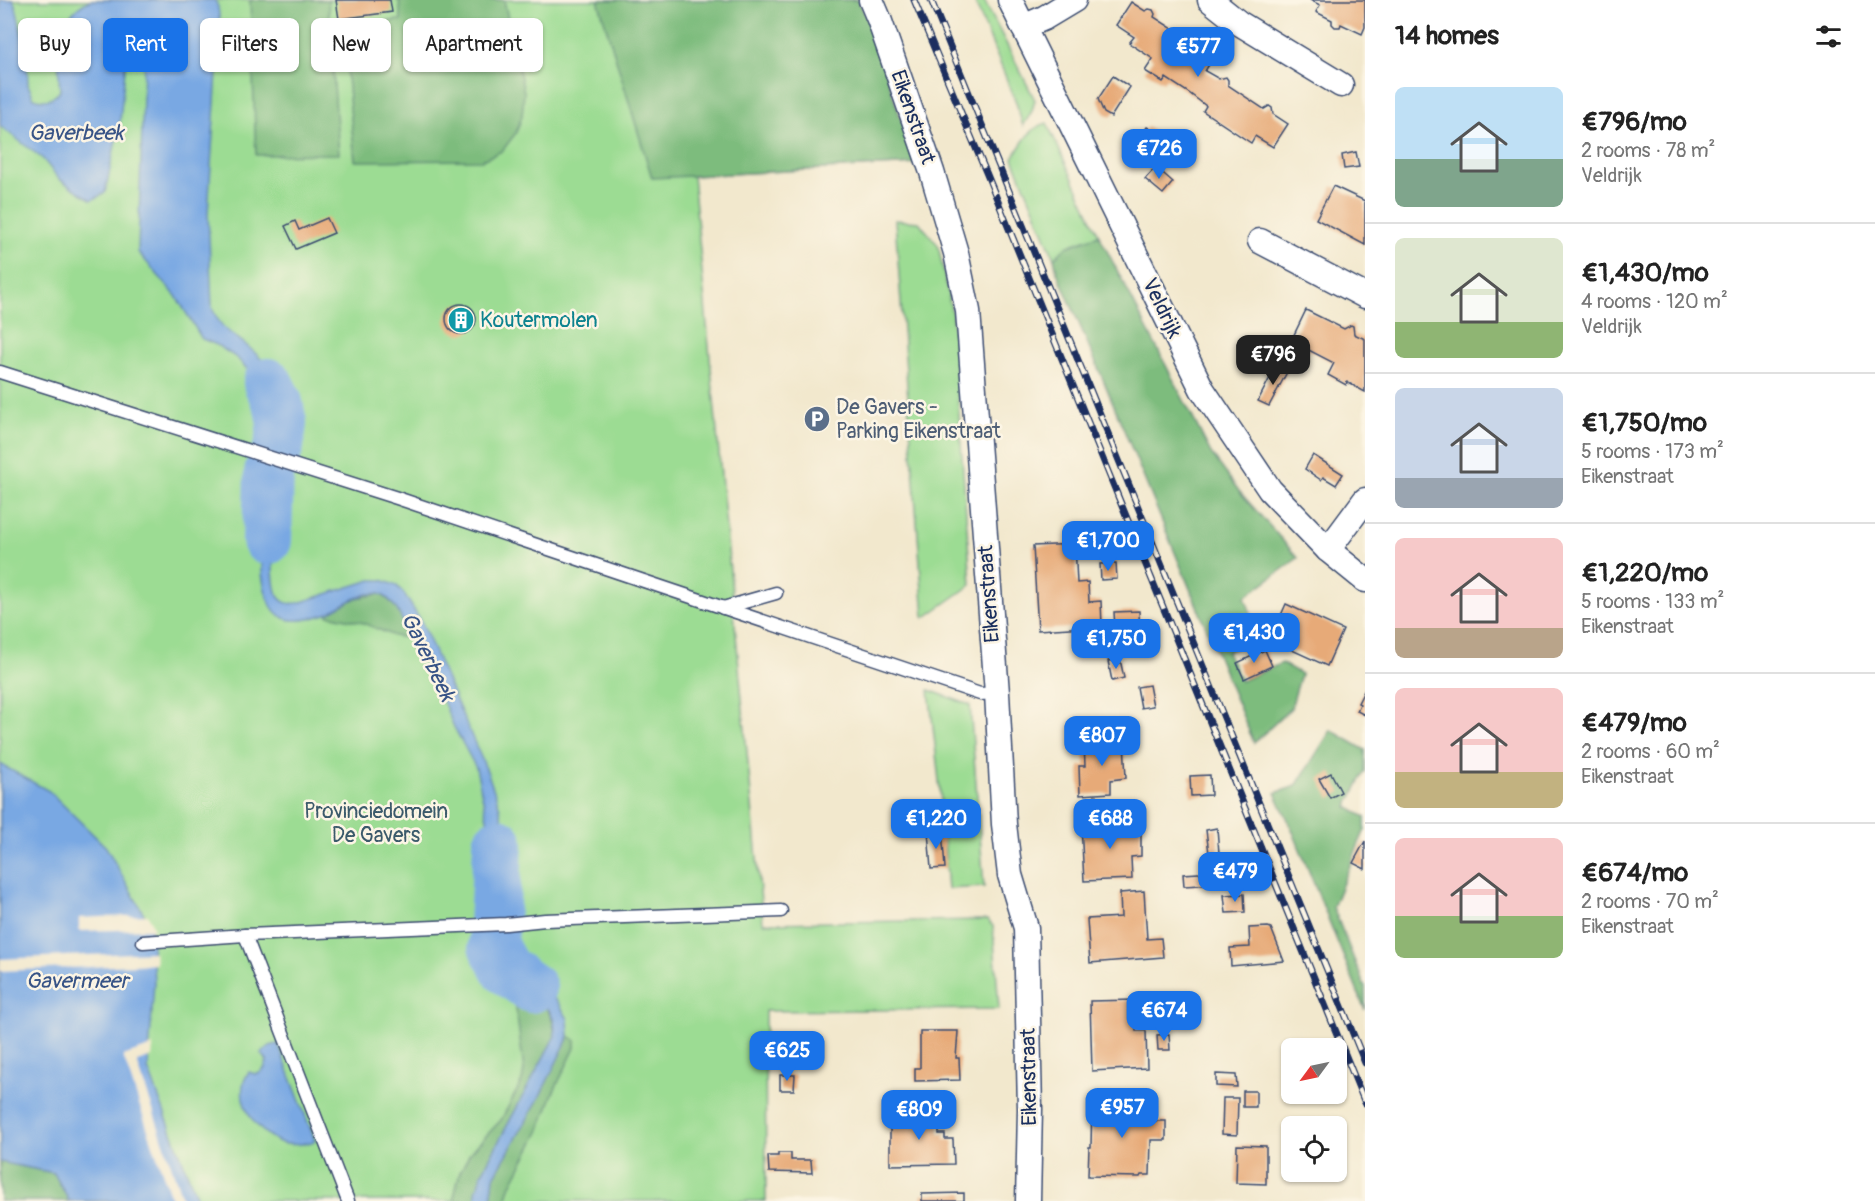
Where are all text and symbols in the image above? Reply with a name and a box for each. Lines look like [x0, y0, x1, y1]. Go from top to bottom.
chip: Buy [18, 18, 91, 72]
chip: Rent [103, 18, 188, 72]
chip: Filters [200, 18, 299, 72]
chip: New [311, 18, 391, 72]
chip: Apartment [403, 18, 543, 72]
text: 14 homes [1395, 20, 1499, 52]
icon: filters [1812, 20, 1845, 53]
pin: €577 [1162, 27, 1234, 78]
text: €577 [1175, 34, 1221, 59]
street label: Eikenstraat [884, 66, 942, 168]
text: €796/mo [1581, 106, 1687, 138]
icon: home [1443, 111, 1515, 183]
water label: Gaverbeek [28, 119, 125, 147]
pin: €726 [1123, 129, 1195, 180]
text: €726 [1136, 136, 1182, 161]
text: 2 rooms · 78 m² [1581, 138, 1715, 163]
text: Veldrijk [1581, 163, 1642, 188]
text: €1,430/mo [1581, 257, 1709, 289]
icon: home [1443, 262, 1515, 334]
street label: Veldrijk [1136, 273, 1188, 343]
text: 4 rooms · 120 m² [1581, 289, 1728, 314]
building icon: Koutermolen [446, 305, 476, 335]
place label: Koutermolen [480, 307, 598, 334]
text: Veldrijk [1581, 314, 1642, 339]
pin: €796 [1237, 335, 1309, 386]
text: €796 [1250, 342, 1296, 367]
place label: De Gavers - Parking Eikenstraat [836, 394, 1001, 445]
parking icon: De Gavers - Parking Eikenstraat [802, 404, 832, 434]
text: €1,750/mo [1581, 407, 1707, 439]
icon: home [1443, 412, 1515, 484]
text: 5 rooms · 173 m² [1581, 439, 1724, 464]
text: Eikenstraat [1581, 464, 1674, 489]
pin: €1,700 [1059, 521, 1157, 572]
text: €1,700 [1076, 528, 1140, 553]
street label: Eikenstraat [972, 544, 1006, 644]
text: €1,220/mo [1581, 557, 1708, 589]
icon: home [1443, 562, 1515, 634]
text: 5 rooms · 133 m² [1581, 589, 1724, 614]
water label: Gaverbeek [395, 608, 462, 708]
pin: €1,430 [1205, 613, 1303, 664]
text: Eikenstraat [1581, 614, 1674, 639]
pin: €1,750 [1067, 619, 1165, 670]
text: €1,430 [1223, 620, 1285, 645]
text: €1,750 [1085, 626, 1147, 651]
text: €479/mo [1581, 707, 1687, 739]
icon: home [1443, 712, 1515, 784]
pin: €807 [1066, 716, 1138, 767]
text: €807 [1078, 723, 1126, 748]
text: 2 rooms · 60 m² [1581, 739, 1720, 764]
text: Eikenstraat [1581, 764, 1674, 789]
park label: Provinciedomein De Gavers [304, 798, 448, 849]
pin: €1,220 [887, 799, 985, 850]
pin: €688 [1074, 799, 1146, 850]
text: €1,220 [905, 806, 967, 831]
text: €688 [1088, 806, 1133, 831]
pin: €479 [1199, 852, 1271, 903]
text: €674/mo [1581, 857, 1688, 889]
text: €479 [1212, 859, 1258, 884]
icon: home [1443, 862, 1515, 934]
text: 2 rooms · 70 m² [1581, 889, 1719, 914]
text: Eikenstraat [1581, 914, 1674, 939]
water label: Gavermeer [26, 967, 131, 995]
pin: €674 [1128, 991, 1200, 1042]
text: €674 [1141, 998, 1187, 1023]
street label: Eikenstraat [1015, 1027, 1043, 1126]
pin: €625 [751, 1031, 823, 1082]
text: €625 [764, 1038, 810, 1063]
north arrow [1281, 1038, 1347, 1104]
map controls [1281, 1038, 1347, 1182]
pin: €957 [1086, 1088, 1158, 1139]
pin: €809 [883, 1090, 955, 1141]
text: €957 [1100, 1095, 1144, 1120]
text: €809 [895, 1097, 943, 1122]
button: locate [1281, 1116, 1347, 1182]

